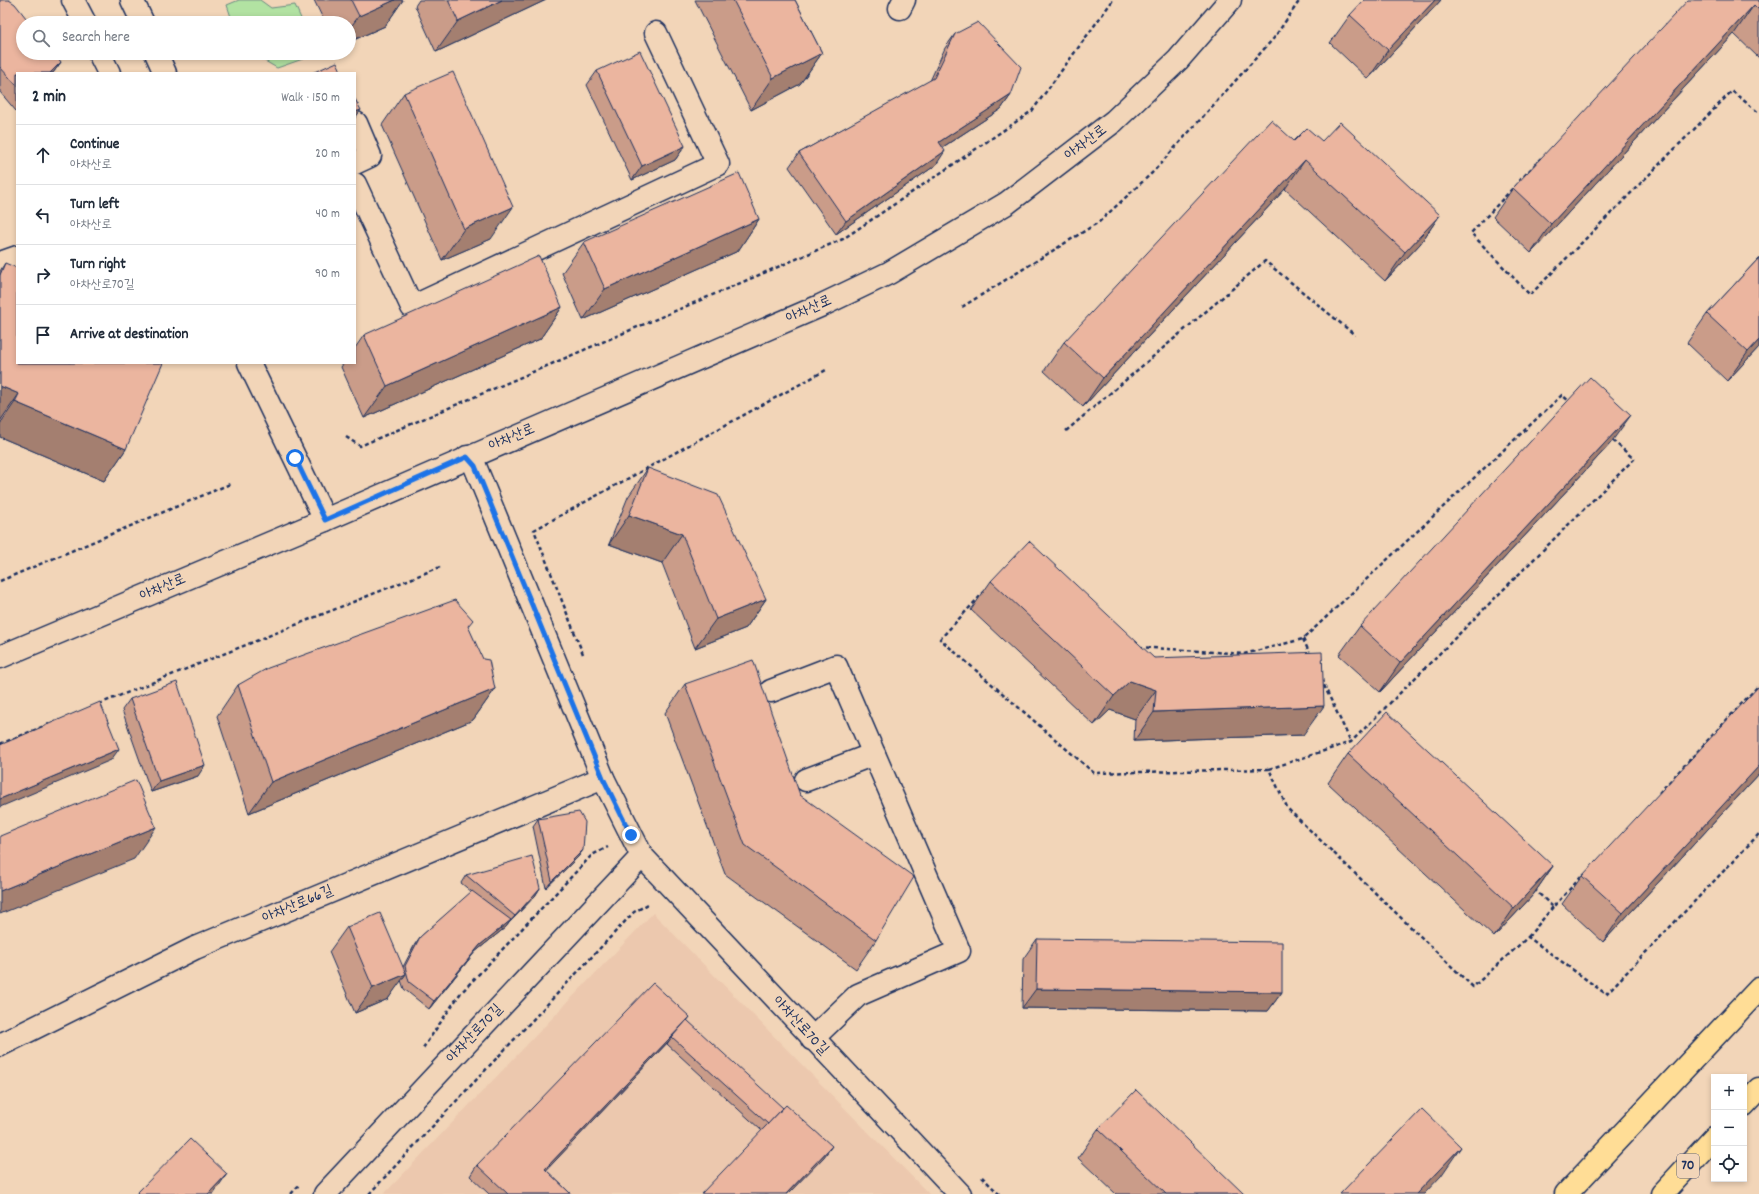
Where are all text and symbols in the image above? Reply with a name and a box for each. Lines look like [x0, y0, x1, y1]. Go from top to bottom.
search box [16, 16, 356, 60]
icon: search [30, 27, 52, 49]
text: Search here [62, 27, 130, 49]
text: 2 min [32, 86, 66, 110]
text: Walk · 150 m [281, 89, 340, 108]
street label: 아차산로 [1060, 120, 1112, 166]
text: Continue [70, 134, 119, 156]
icon: ahead [32, 144, 54, 166]
text: 20 m [315, 145, 340, 164]
text: 아차산로 [70, 156, 112, 175]
text: Turn left [70, 194, 119, 216]
icon: left [32, 204, 54, 226]
text: 40 m [316, 205, 340, 224]
text: 아차산로 [70, 216, 112, 235]
text: Turn right [70, 254, 126, 276]
icon: right [32, 264, 54, 286]
text: 90 m [315, 265, 340, 284]
text: 아차산로70길 [70, 276, 134, 295]
street label: 아차산로 [782, 290, 836, 330]
icon: arrive [32, 324, 54, 346]
text: Arrive at destination [70, 324, 188, 346]
street label: 아차산로 [485, 418, 539, 458]
route start [286, 449, 304, 467]
street label: 아차산로 [136, 568, 190, 608]
route end [622, 826, 640, 844]
street label: 아차산로66길 [259, 880, 337, 930]
street label: 아차산로70길 [767, 991, 833, 1061]
street label: 아차산로70길 [442, 999, 508, 1069]
map controls [1711, 1074, 1747, 1182]
button: + [1711, 1074, 1747, 1110]
button: − [1711, 1110, 1747, 1146]
button: locate [1711, 1146, 1747, 1182]
road number: 70 [1677, 1154, 1699, 1178]

